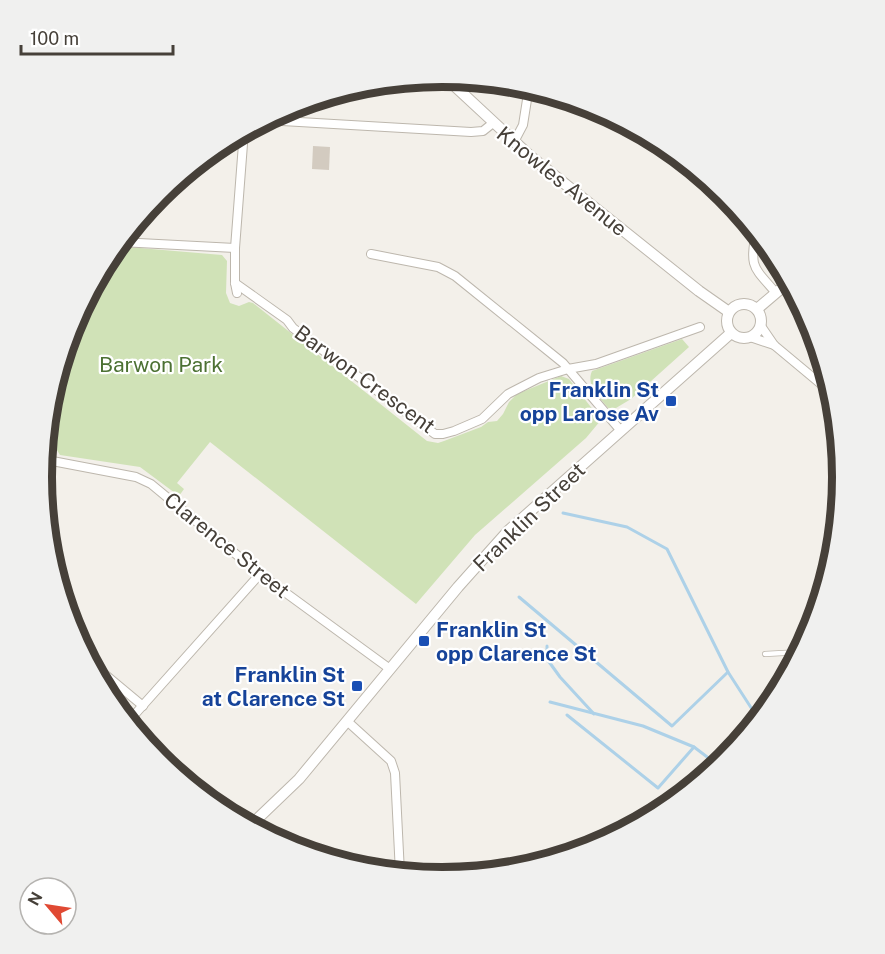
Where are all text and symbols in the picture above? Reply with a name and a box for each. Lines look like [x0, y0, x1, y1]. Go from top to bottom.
scale bar [21, 18, 172, 56]
text: 100 m [30, 28, 79, 49]
street label: Knowles Avenue [492, 121, 632, 241]
street label: Barwon Crescent [290, 320, 440, 438]
park label: Barwon Park [99, 352, 223, 377]
place label: Franklin St opp Larose Av [520, 377, 659, 426]
marker: Franklin St opp Larose Av [664, 394, 678, 408]
street label: Franklin Street [468, 457, 590, 577]
street label: Clarence Street [159, 487, 295, 603]
place label: Franklin St opp Clarence St [436, 617, 596, 666]
marker: Franklin St opp Clarence St [417, 634, 431, 648]
place label: Franklin St at Clarence St [202, 662, 345, 711]
marker: Franklin St at Clarence St [350, 679, 364, 693]
north arrow [18, 876, 78, 936]
text: N [24, 889, 47, 909]

